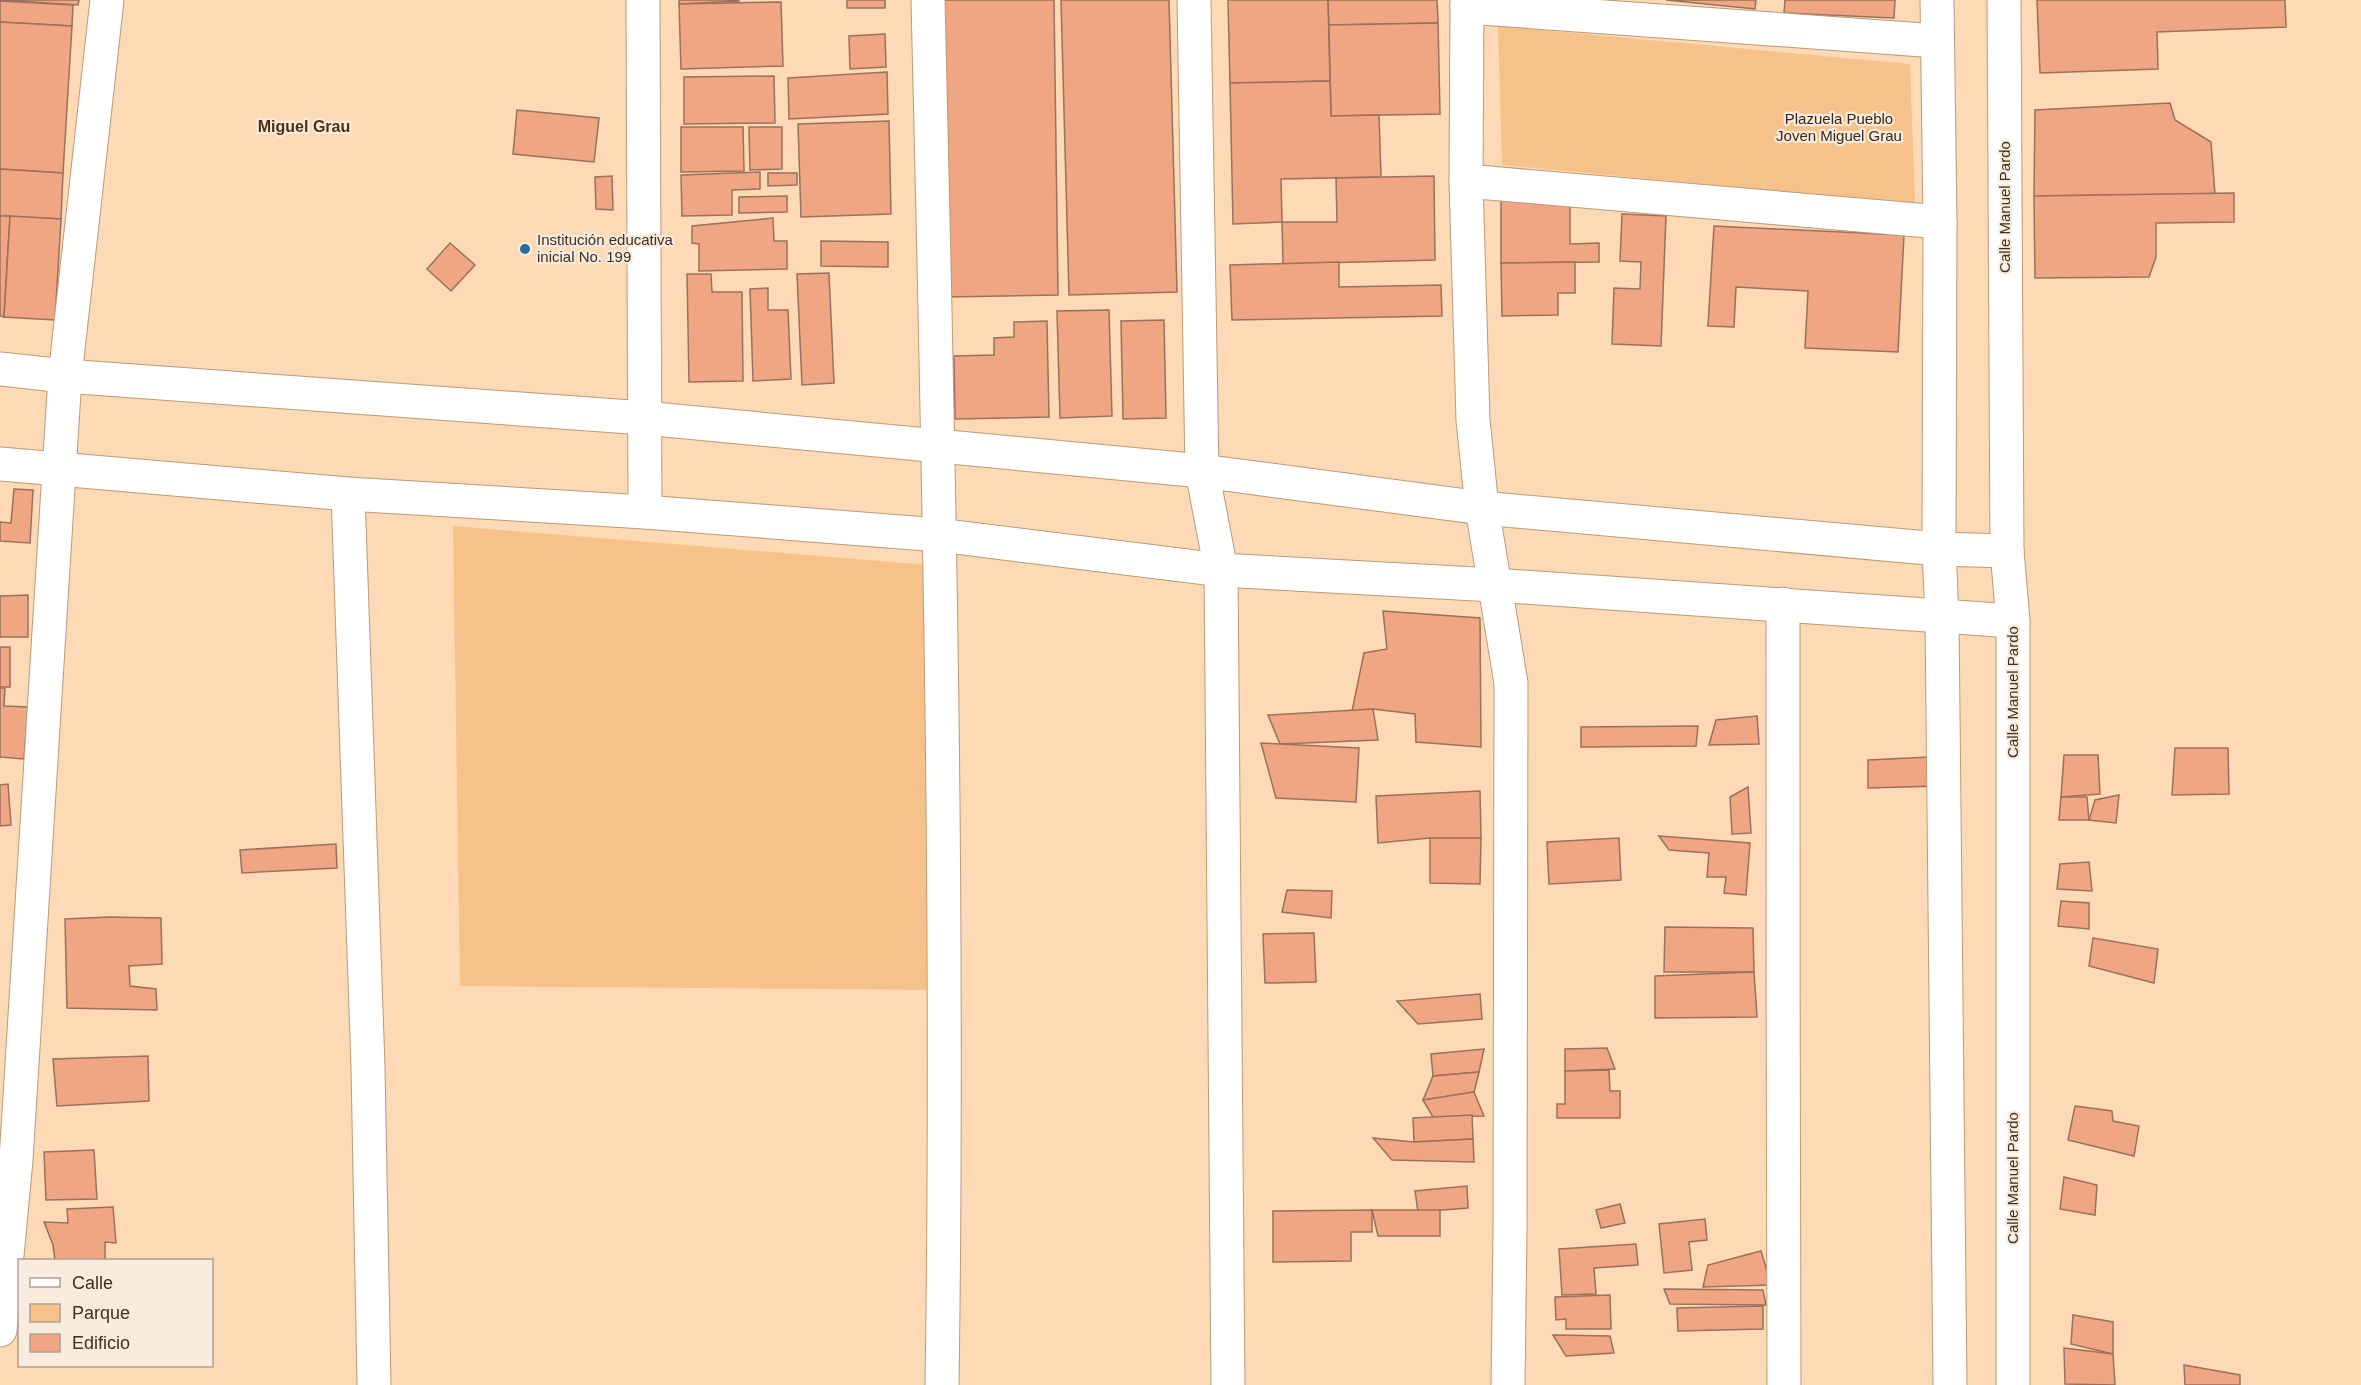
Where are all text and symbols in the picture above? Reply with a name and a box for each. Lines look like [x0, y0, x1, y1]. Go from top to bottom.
park label: Plazuela Pueblo Joven Miguel Grau [1776, 110, 1902, 144]
district label: Miguel Grau [258, 118, 350, 135]
street label: Calle Manuel Pardo [1996, 141, 2013, 273]
place label: Institución educativa inicial No. 199 [537, 231, 674, 265]
marker: Institución educativa inicial No. 199 [518, 242, 532, 256]
street label: Calle Manuel Pardo [2004, 626, 2021, 758]
street label: Calle Manuel Pardo [2004, 1112, 2021, 1244]
legend [18, 1259, 213, 1367]
text: Calle [72, 1273, 113, 1293]
text: Parque [72, 1303, 130, 1323]
text: Edificio [72, 1333, 130, 1353]

